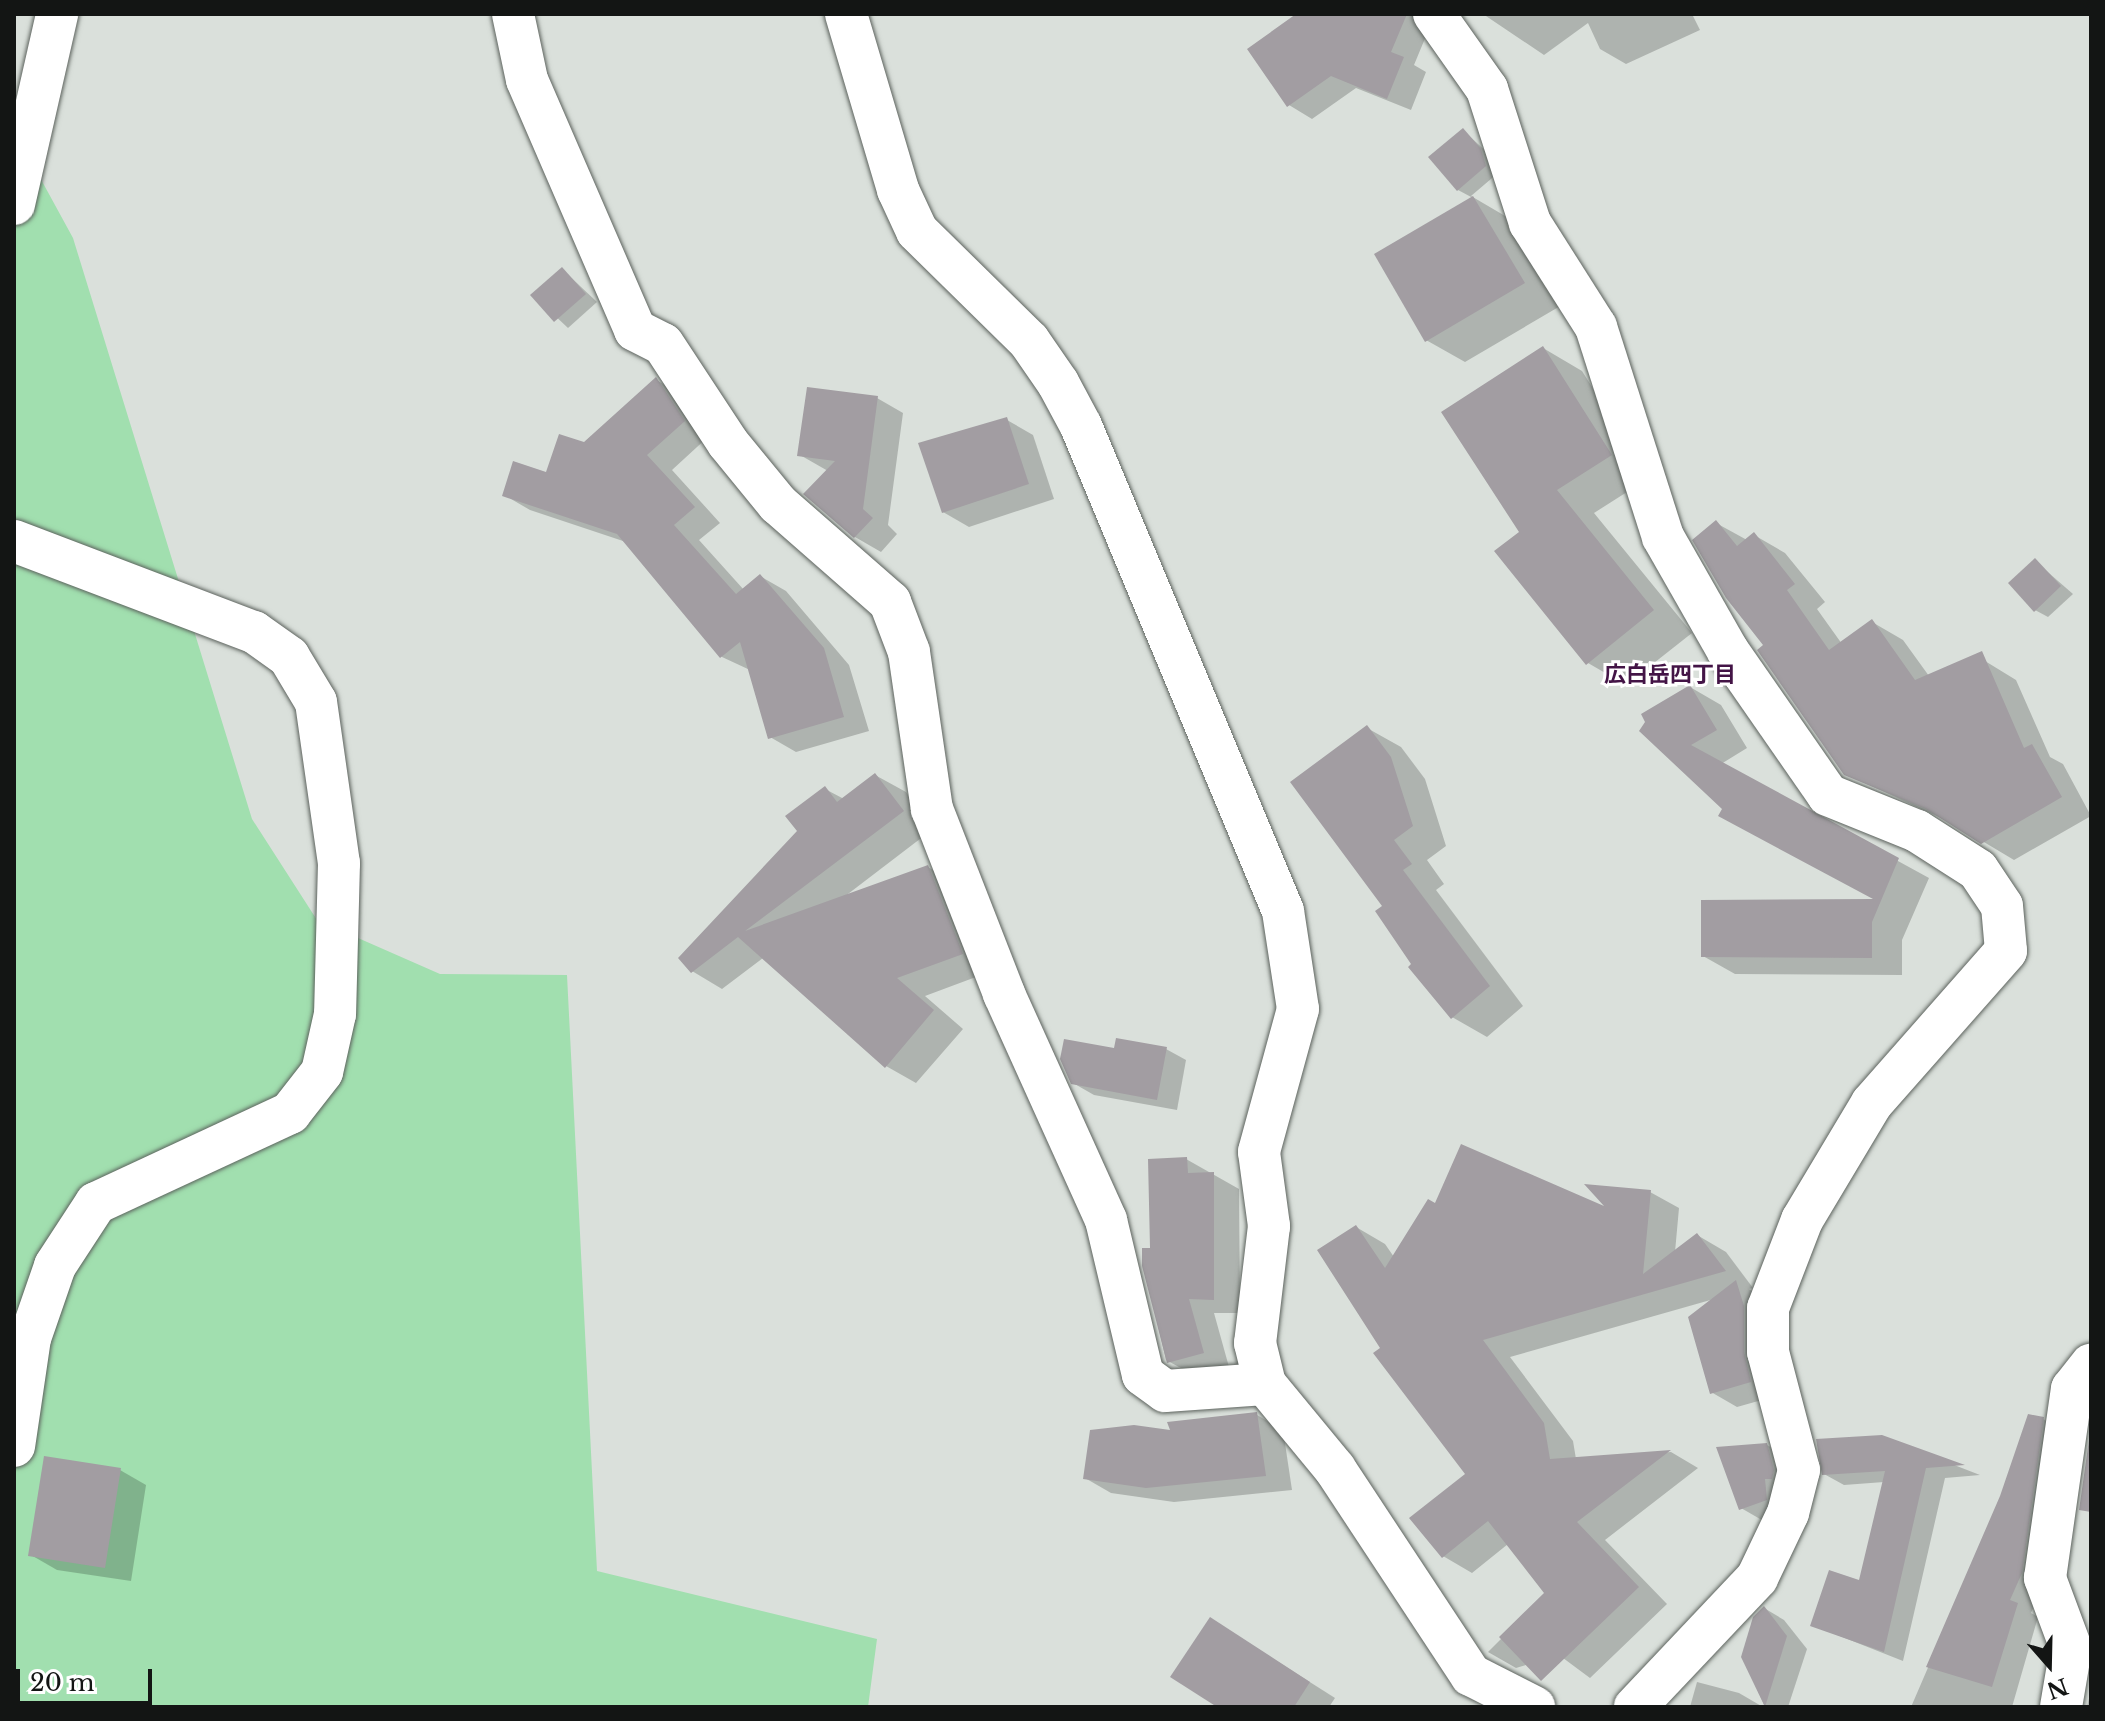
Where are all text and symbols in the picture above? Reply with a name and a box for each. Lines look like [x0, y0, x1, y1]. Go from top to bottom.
district label: 広白岳四丁目 [1604, 662, 1736, 688]
north arrow [2009, 1625, 2089, 1705]
scale bar [20, 1653, 156, 1703]
text: 20 m [30, 1668, 95, 1697]
text: N [2043, 1672, 2072, 1704]

